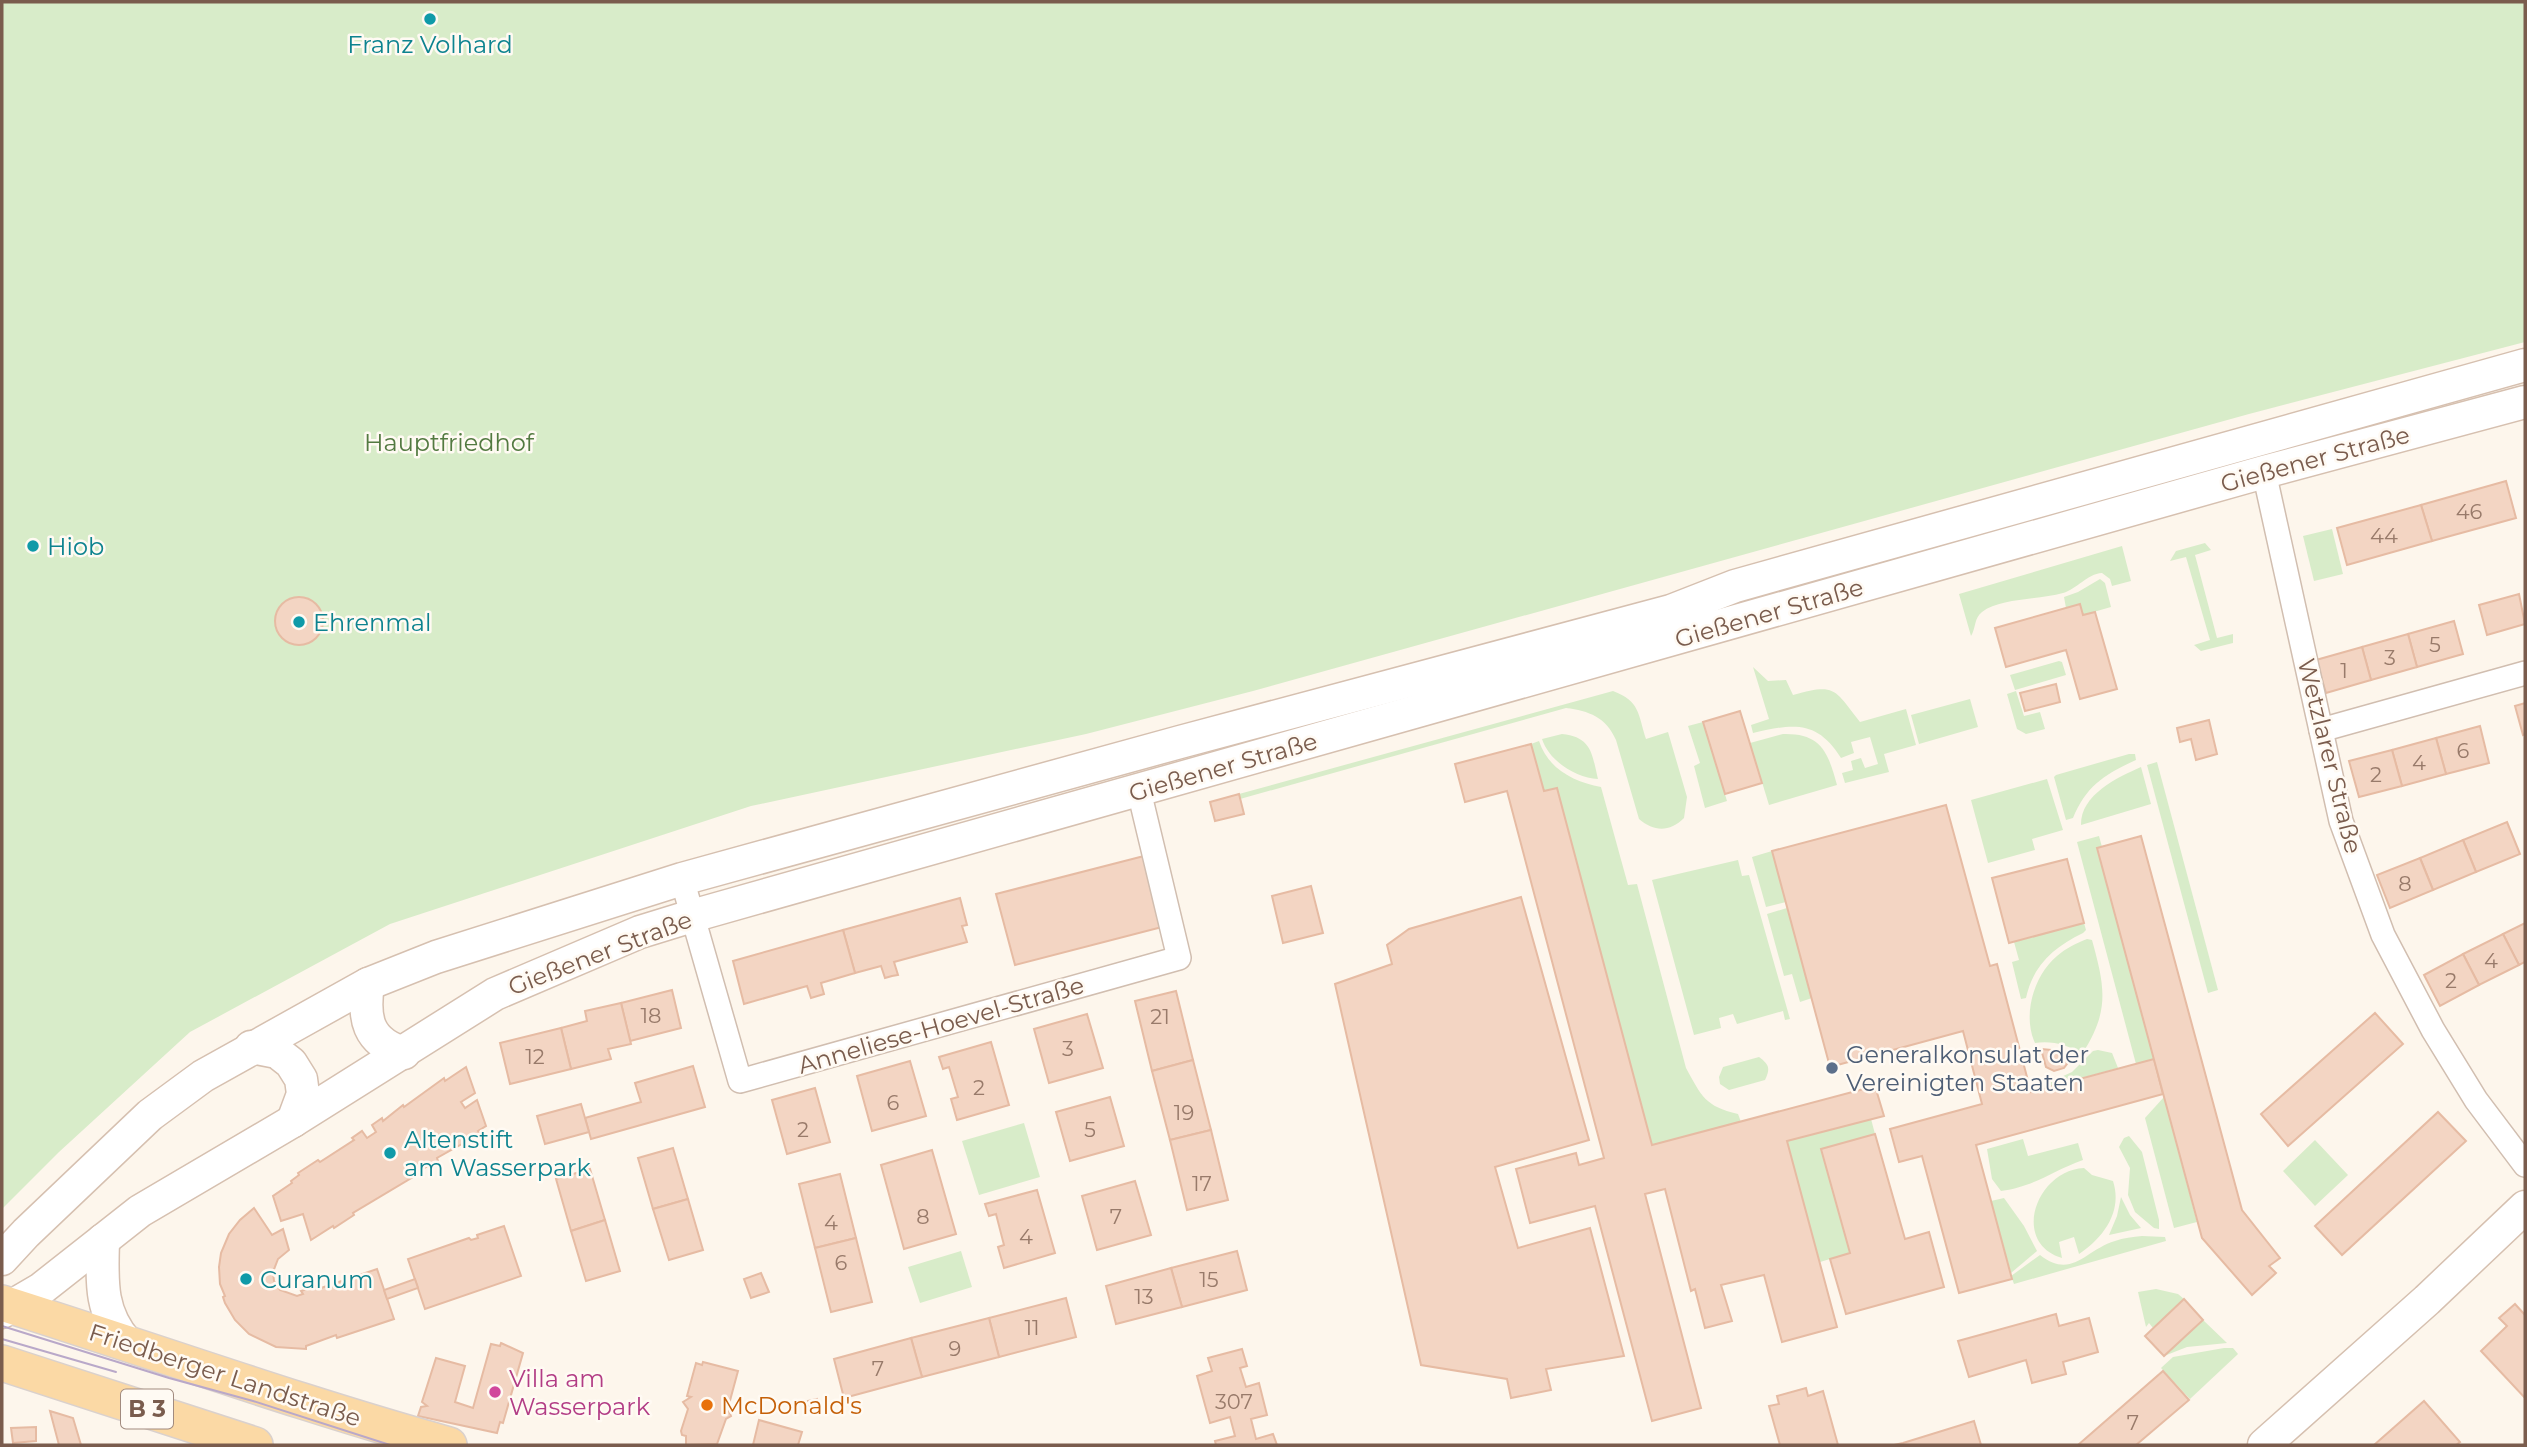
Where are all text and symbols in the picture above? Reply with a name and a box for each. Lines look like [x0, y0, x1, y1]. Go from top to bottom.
marker: Franz Volhard [422, 11, 438, 27]
place label: Franz Volhard [347, 30, 513, 59]
street label: Gießener Straße [2217, 420, 2413, 498]
park label: Hauptfriedhof [364, 428, 535, 457]
house number: 46 [2456, 499, 2483, 524]
house number: 44 [2370, 523, 2398, 548]
place label: Hiob [47, 532, 104, 561]
marker: Hiob [25, 538, 41, 554]
street label: Gießener Straße [1672, 572, 1866, 654]
place label: Ehrenmal [313, 608, 431, 637]
marker: Ehrenmal [291, 614, 307, 630]
house number: 5 [2429, 632, 2441, 657]
house number: 3 [2384, 645, 2396, 670]
street label: Wetzlarer Straße [2292, 655, 2368, 857]
house number: 1 [2340, 658, 2348, 683]
street label: Gießener Straße [1126, 726, 1320, 808]
house number: 6 [2457, 738, 2470, 763]
house number: 4 [2412, 750, 2426, 775]
house number: 2 [2370, 762, 2382, 787]
house number: 8 [2398, 871, 2412, 896]
street label: Gießener Straße [504, 905, 696, 1001]
house number: 4 [2484, 948, 2498, 973]
house number: 2 [2445, 968, 2457, 993]
street label: Anneliese-Hoevel-Straße [795, 970, 1087, 1080]
house number: 18 [641, 1003, 661, 1028]
house number: 21 [1150, 1004, 1170, 1029]
house number: 3 [1062, 1036, 1074, 1061]
place label: Generalkonsulat der Vereinigten Staaten [1846, 1040, 2089, 1097]
house number: 12 [525, 1044, 545, 1069]
marker: Generalkonsulat der Vereinigten Staaten [1824, 1060, 1840, 1076]
house number: 2 [973, 1075, 985, 1100]
house number: 6 [887, 1090, 900, 1115]
house number: 19 [1174, 1100, 1194, 1125]
house number: 2 [797, 1117, 809, 1142]
house number: 5 [1084, 1117, 1096, 1142]
place label: Altenstift am Wasserpark [404, 1125, 592, 1182]
marker: Altenstift am Wasserpark [382, 1145, 398, 1161]
house number: 17 [1192, 1171, 1212, 1196]
house number: 8 [916, 1204, 930, 1229]
house number: 7 [1110, 1204, 1122, 1229]
house number: 4 [824, 1210, 838, 1235]
house number: 4 [1019, 1224, 1033, 1249]
house number: 6 [835, 1250, 848, 1275]
place label: Curanum [260, 1265, 373, 1294]
house number: 15 [1199, 1267, 1219, 1292]
marker: Curanum [238, 1271, 254, 1287]
house number: 13 [1134, 1284, 1154, 1309]
house number: 11 [1024, 1315, 1040, 1340]
street label: Friedberger Landstraße [85, 1317, 365, 1433]
house number: 9 [949, 1336, 961, 1361]
house number: 7 [872, 1356, 884, 1381]
place label: Villa am Wasserpark [509, 1364, 651, 1421]
marker: Villa am Wasserpark [487, 1384, 503, 1400]
house number: 307 [1215, 1389, 1253, 1414]
road number: B 3 [121, 1390, 173, 1428]
place label: McDonald's [721, 1391, 862, 1420]
marker: McDonald's [699, 1397, 715, 1413]
house number: 7 [2127, 1410, 2139, 1435]

